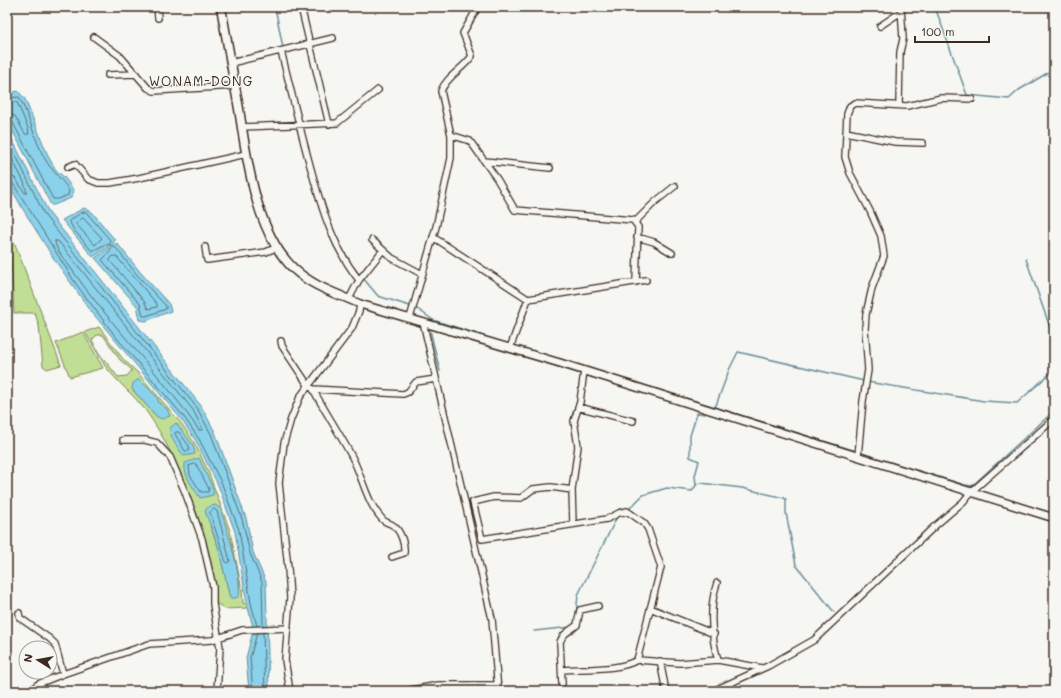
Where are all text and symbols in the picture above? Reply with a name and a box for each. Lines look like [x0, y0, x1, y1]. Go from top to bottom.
scale bar [915, 18, 989, 44]
text: 100 m [921, 23, 955, 39]
district label: WONAM-DONG [149, 72, 253, 89]
north arrow [18, 640, 58, 680]
text: N [20, 652, 36, 664]

